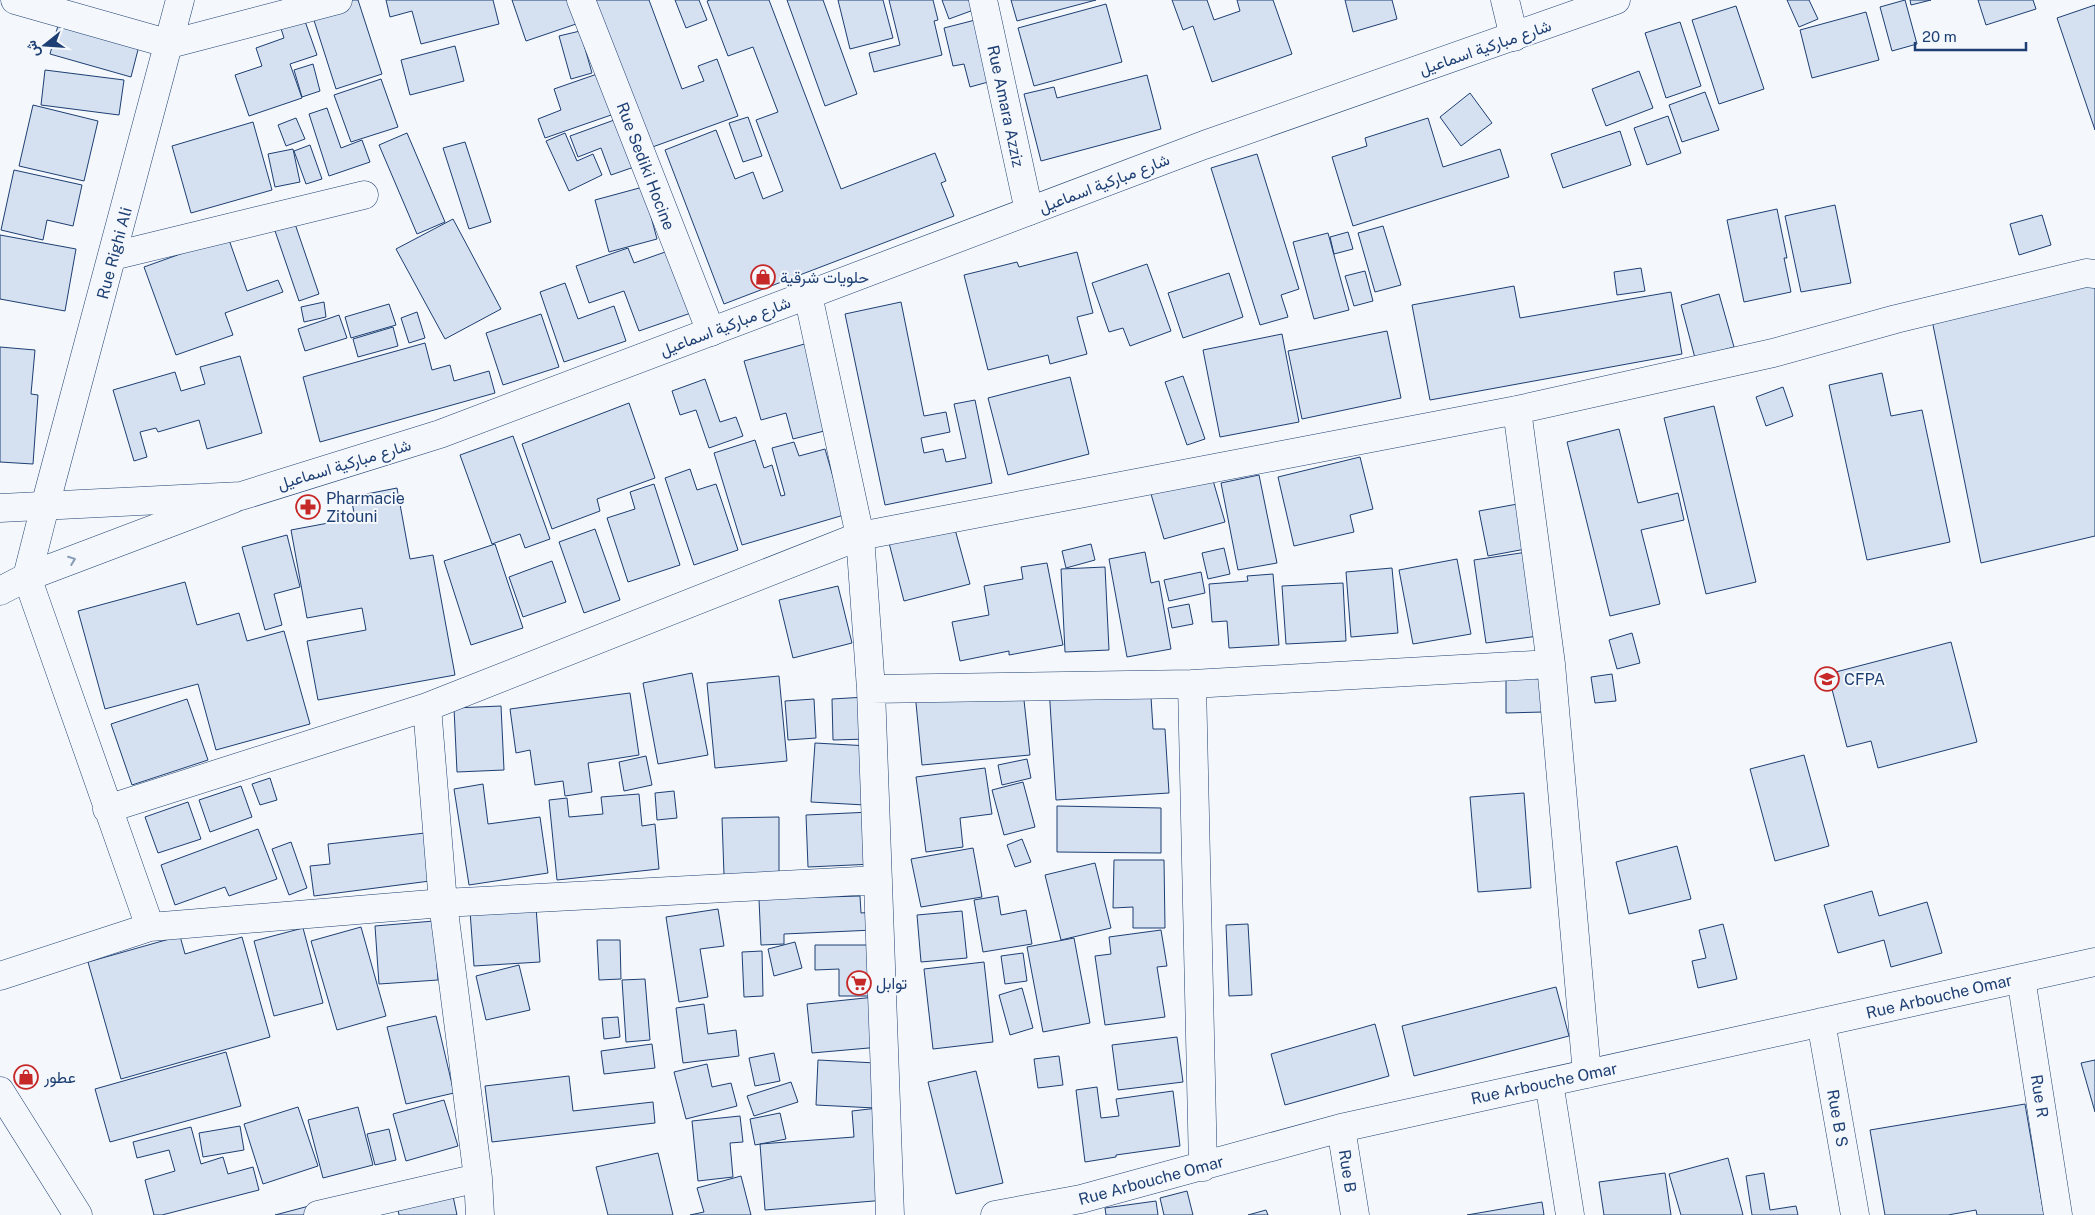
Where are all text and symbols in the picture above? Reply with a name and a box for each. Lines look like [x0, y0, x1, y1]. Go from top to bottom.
street label: شارع مباركية اسماعيل [1417, 16, 1554, 81]
north arrow [20, 20, 70, 70]
scale bar [1915, 20, 2026, 52]
text: 20 m [1922, 28, 1957, 45]
text: ش [22, 38, 44, 59]
street label: Rue Amara Azziz [983, 43, 1028, 169]
street label: Rue Sediki Hocine [612, 100, 679, 233]
street label: شارع مباركية اسماعيل [1036, 150, 1173, 219]
street label: Rue Righi Ali [93, 205, 136, 301]
shop icon: حلويات شرقية [750, 264, 776, 290]
place label: حلويات شرقية [780, 268, 869, 288]
street label: شارع مباركية اسماعيل [657, 293, 794, 362]
street label: شارع مباركية اسماعيل [275, 435, 414, 496]
place label: Pharmacie Zitouni [326, 489, 405, 526]
pharmacy icon: Pharmacie Zitouni [295, 494, 321, 520]
one-way arrow [68, 556, 76, 566]
school or university icon: CFPA [1814, 666, 1840, 692]
place label: CFPA [1844, 670, 1885, 689]
supermarket icon: توابل [846, 970, 872, 996]
street label: Rue Arbouche Omar [1864, 970, 2014, 1023]
place label: توابل [876, 974, 907, 994]
street label: Rue Arbouche Omar [1469, 1059, 1619, 1108]
shop icon: عطور [13, 1064, 39, 1090]
place label: عطور [43, 1068, 76, 1088]
street label: Rue R [2027, 1073, 2052, 1119]
street label: Rue B S [1823, 1088, 1852, 1148]
street label: Rue B [1335, 1148, 1360, 1194]
street label: Rue Arbouche Omar [1076, 1152, 1226, 1209]

